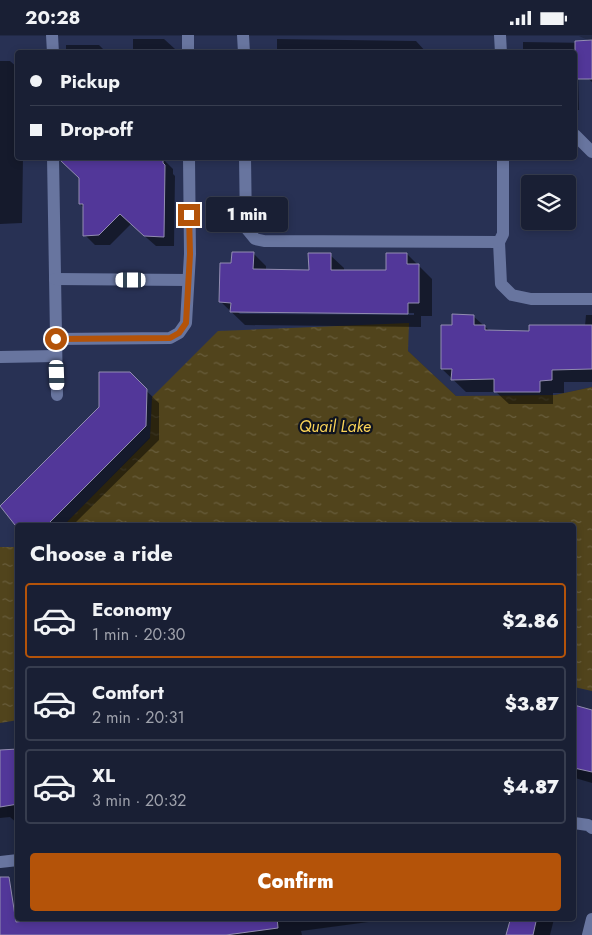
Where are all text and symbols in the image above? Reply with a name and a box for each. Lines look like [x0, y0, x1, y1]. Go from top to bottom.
text: 20:28 [25, 4, 81, 31]
text: Pickup [60, 68, 120, 95]
text: Drop-off [60, 116, 133, 143]
map controls [521, 175, 576, 230]
button: layers [521, 175, 576, 230]
callout: 1 min [206, 197, 289, 233]
text: 1 min [227, 203, 267, 226]
route end [178, 204, 200, 226]
car [116, 273, 146, 288]
route start [45, 328, 67, 350]
car [48, 360, 65, 390]
water label: Quail Lake [299, 415, 371, 438]
text: Choose a ride [30, 537, 173, 569]
text: Economy [92, 596, 172, 623]
icon: car [32, 598, 77, 643]
text: $2.86 [502, 607, 559, 634]
text: 1 min · 20:30 [92, 623, 185, 646]
text: Comfort [92, 679, 164, 706]
icon: car [32, 681, 77, 726]
text: $3.87 [505, 690, 559, 717]
text: 2 min · 20:31 [92, 706, 185, 729]
text: XL [92, 762, 115, 789]
icon: car [32, 764, 77, 809]
text: $4.87 [503, 773, 559, 800]
text: 3 min · 20:32 [92, 789, 186, 812]
button: Confirm [30, 853, 561, 911]

